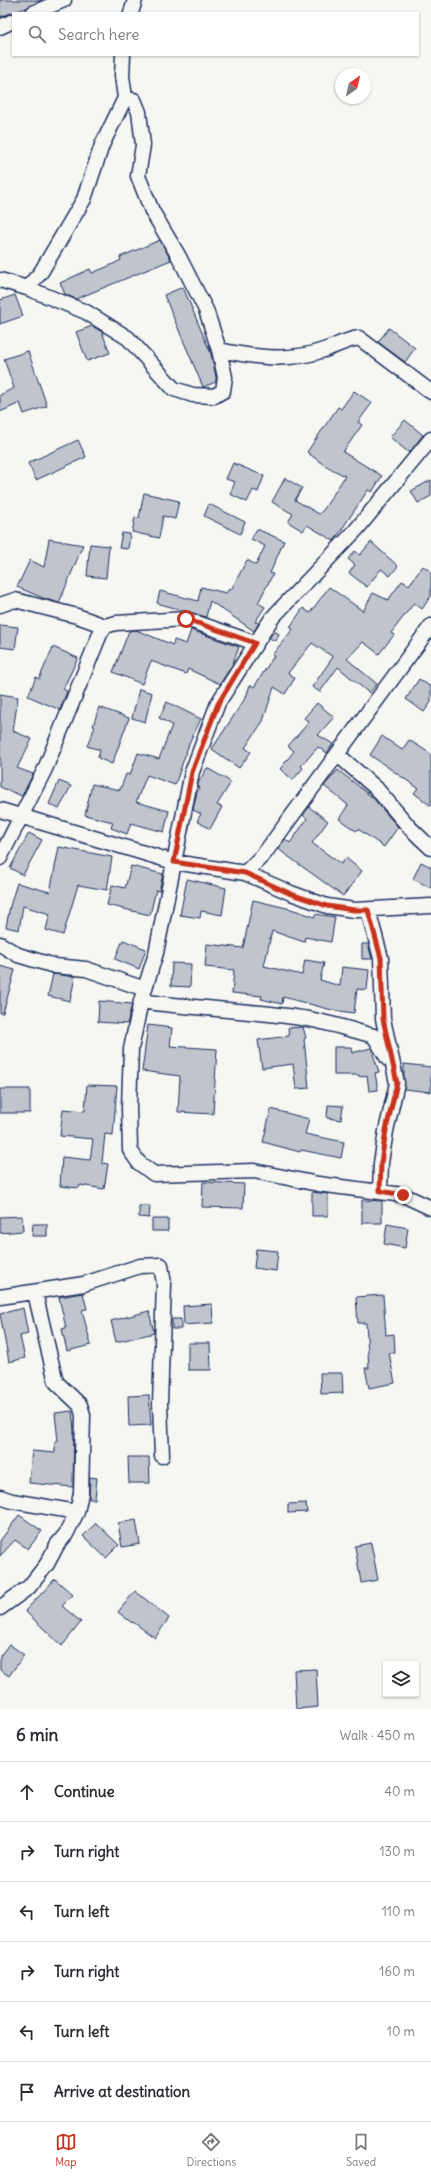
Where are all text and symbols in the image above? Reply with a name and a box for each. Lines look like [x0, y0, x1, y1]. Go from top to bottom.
search box [12, 12, 419, 56]
icon: search [26, 23, 48, 45]
text: Search here [58, 25, 139, 44]
north arrow [335, 68, 371, 104]
route start [177, 610, 195, 628]
route end [394, 1186, 412, 1204]
map controls [383, 1661, 419, 1697]
button: layers [383, 1661, 419, 1697]
text: 6 min [16, 1724, 58, 1746]
text: Walk · 450 m [340, 1727, 415, 1744]
icon: ahead [16, 1781, 38, 1803]
text: Continue [54, 1782, 115, 1801]
text: 40 m [384, 1783, 415, 1800]
icon: right [16, 1841, 38, 1863]
text: Turn right [54, 1842, 119, 1861]
text: 130 m [379, 1843, 415, 1860]
icon: left [16, 1901, 38, 1923]
text: Turn left [54, 1902, 109, 1921]
text: 110 m [382, 1903, 415, 1920]
icon: right [16, 1961, 38, 1983]
text: Turn right [54, 1962, 119, 1981]
text: 160 m [379, 1963, 415, 1980]
icon: left [16, 2021, 38, 2043]
text: Turn left [54, 2022, 109, 2041]
text: 10 m [387, 2023, 415, 2040]
icon: arrive [16, 2081, 38, 2103]
text: Arrive at destination [54, 2082, 190, 2101]
tab: Map [55, 2131, 77, 2169]
tab: Directions [187, 2131, 236, 2169]
tab: Saved [346, 2131, 376, 2169]

